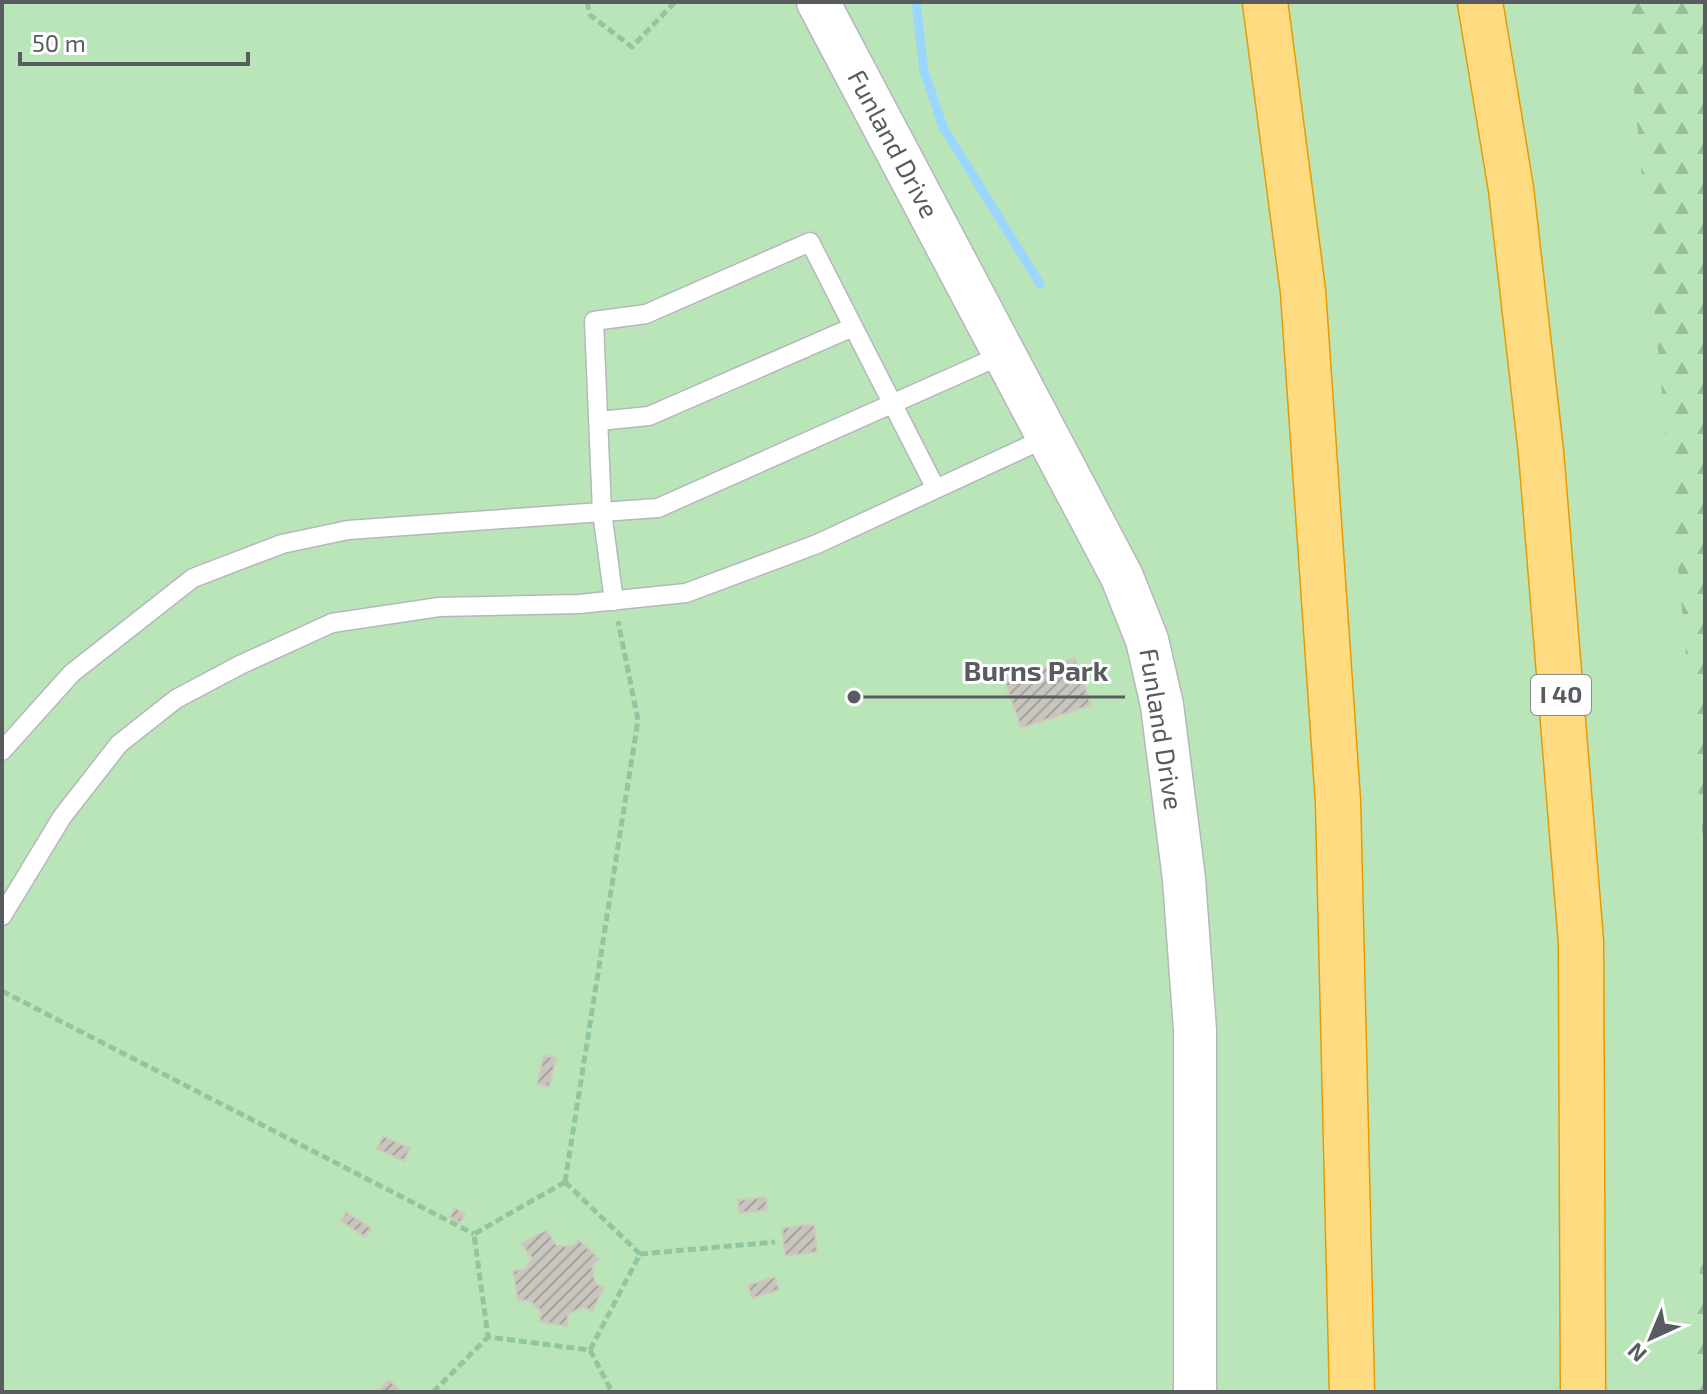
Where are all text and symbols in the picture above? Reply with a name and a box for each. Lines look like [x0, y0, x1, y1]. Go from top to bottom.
scale bar [20, 16, 248, 66]
text: 50 m [32, 28, 86, 57]
street label: Funland Drive [842, 64, 946, 223]
callout: Burns Park [948, 645, 1125, 697]
street label: Funland Drive [1134, 646, 1191, 812]
text: Burns Park [964, 653, 1109, 687]
road number: I 40 [1531, 675, 1591, 715]
north arrow [1611, 1298, 1691, 1378]
text: N [1622, 1338, 1651, 1368]

